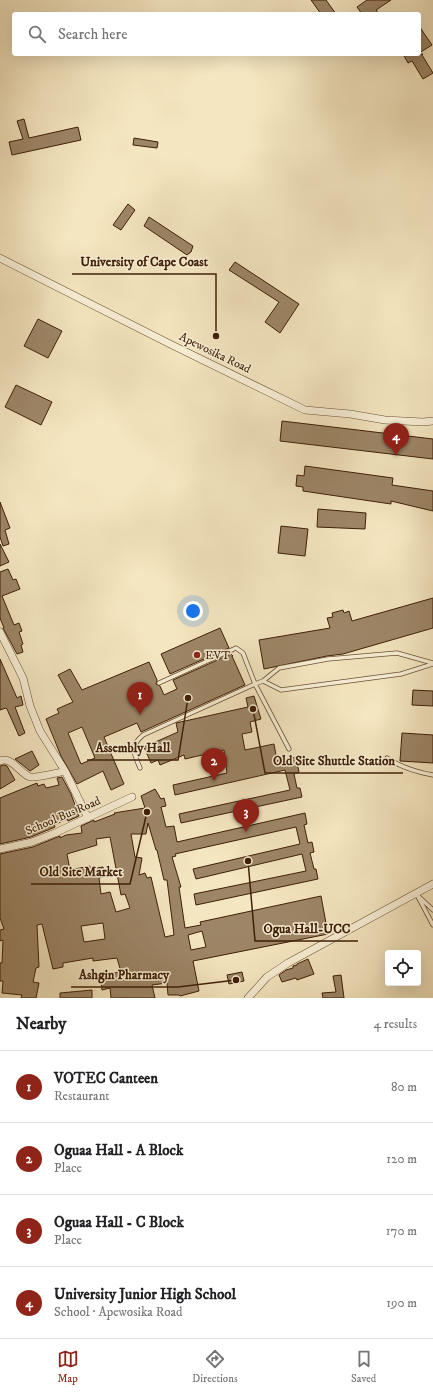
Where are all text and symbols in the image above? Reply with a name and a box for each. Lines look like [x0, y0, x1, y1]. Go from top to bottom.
search box [12, 12, 421, 56]
icon: search [26, 23, 48, 45]
text: Search here [58, 25, 127, 44]
callout: University of Cape Coast [72, 249, 216, 274]
text: University of Cape Coast [80, 254, 209, 271]
street label: Apewosika Road [177, 329, 253, 377]
pin: 4 [383, 423, 409, 456]
your location [183, 601, 203, 621]
place label: EVT [205, 648, 230, 663]
marker: EVT [192, 650, 202, 660]
pin: 1 [127, 682, 153, 715]
callout: Assembly Hall [87, 735, 178, 760]
text: Assembly Hall [94, 740, 172, 757]
pin: 2 [201, 748, 227, 781]
callout: Old Site Shuttle Station [265, 748, 403, 773]
text: Old Site Shuttle Station [273, 753, 395, 769]
street label: School Bus Road [23, 793, 103, 839]
pin: 3 [233, 799, 259, 832]
callout: Old Site Market [31, 859, 130, 884]
text: Old Site Market [40, 864, 123, 880]
callout: Ogua Hall-UCC [255, 916, 358, 941]
text: Ogua Hall-UCC [264, 921, 351, 938]
map controls [385, 950, 421, 986]
button: locate [385, 950, 421, 986]
callout: Ashgin Pharmacy [71, 962, 178, 987]
text: Ashgin Pharmacy [78, 967, 170, 984]
text: Nearby [16, 1013, 66, 1035]
text: 4 results [374, 1016, 417, 1032]
text: VOTEC Canteen [54, 1069, 158, 1088]
text: 1 [27, 1079, 31, 1095]
text: 80 m [391, 1079, 417, 1095]
text: Restaurant [54, 1088, 110, 1104]
text: Oguaa Hall - A Block [54, 1141, 183, 1160]
text: 2 [26, 1151, 32, 1167]
text: 120 m [386, 1151, 417, 1167]
text: Place [54, 1160, 82, 1176]
text: Oguaa Hall - C Block [54, 1213, 184, 1232]
text: 3 [27, 1223, 31, 1239]
text: 170 m [386, 1223, 417, 1239]
text: Place [54, 1232, 82, 1248]
text: University Junior High School [54, 1285, 236, 1304]
text: 4 [25, 1295, 33, 1311]
text: 190 m [386, 1295, 417, 1311]
text: School · Apewosika Road [54, 1304, 183, 1320]
tab: Map [57, 1348, 79, 1386]
tab: Directions [192, 1348, 238, 1386]
tab: Saved [351, 1348, 376, 1386]

